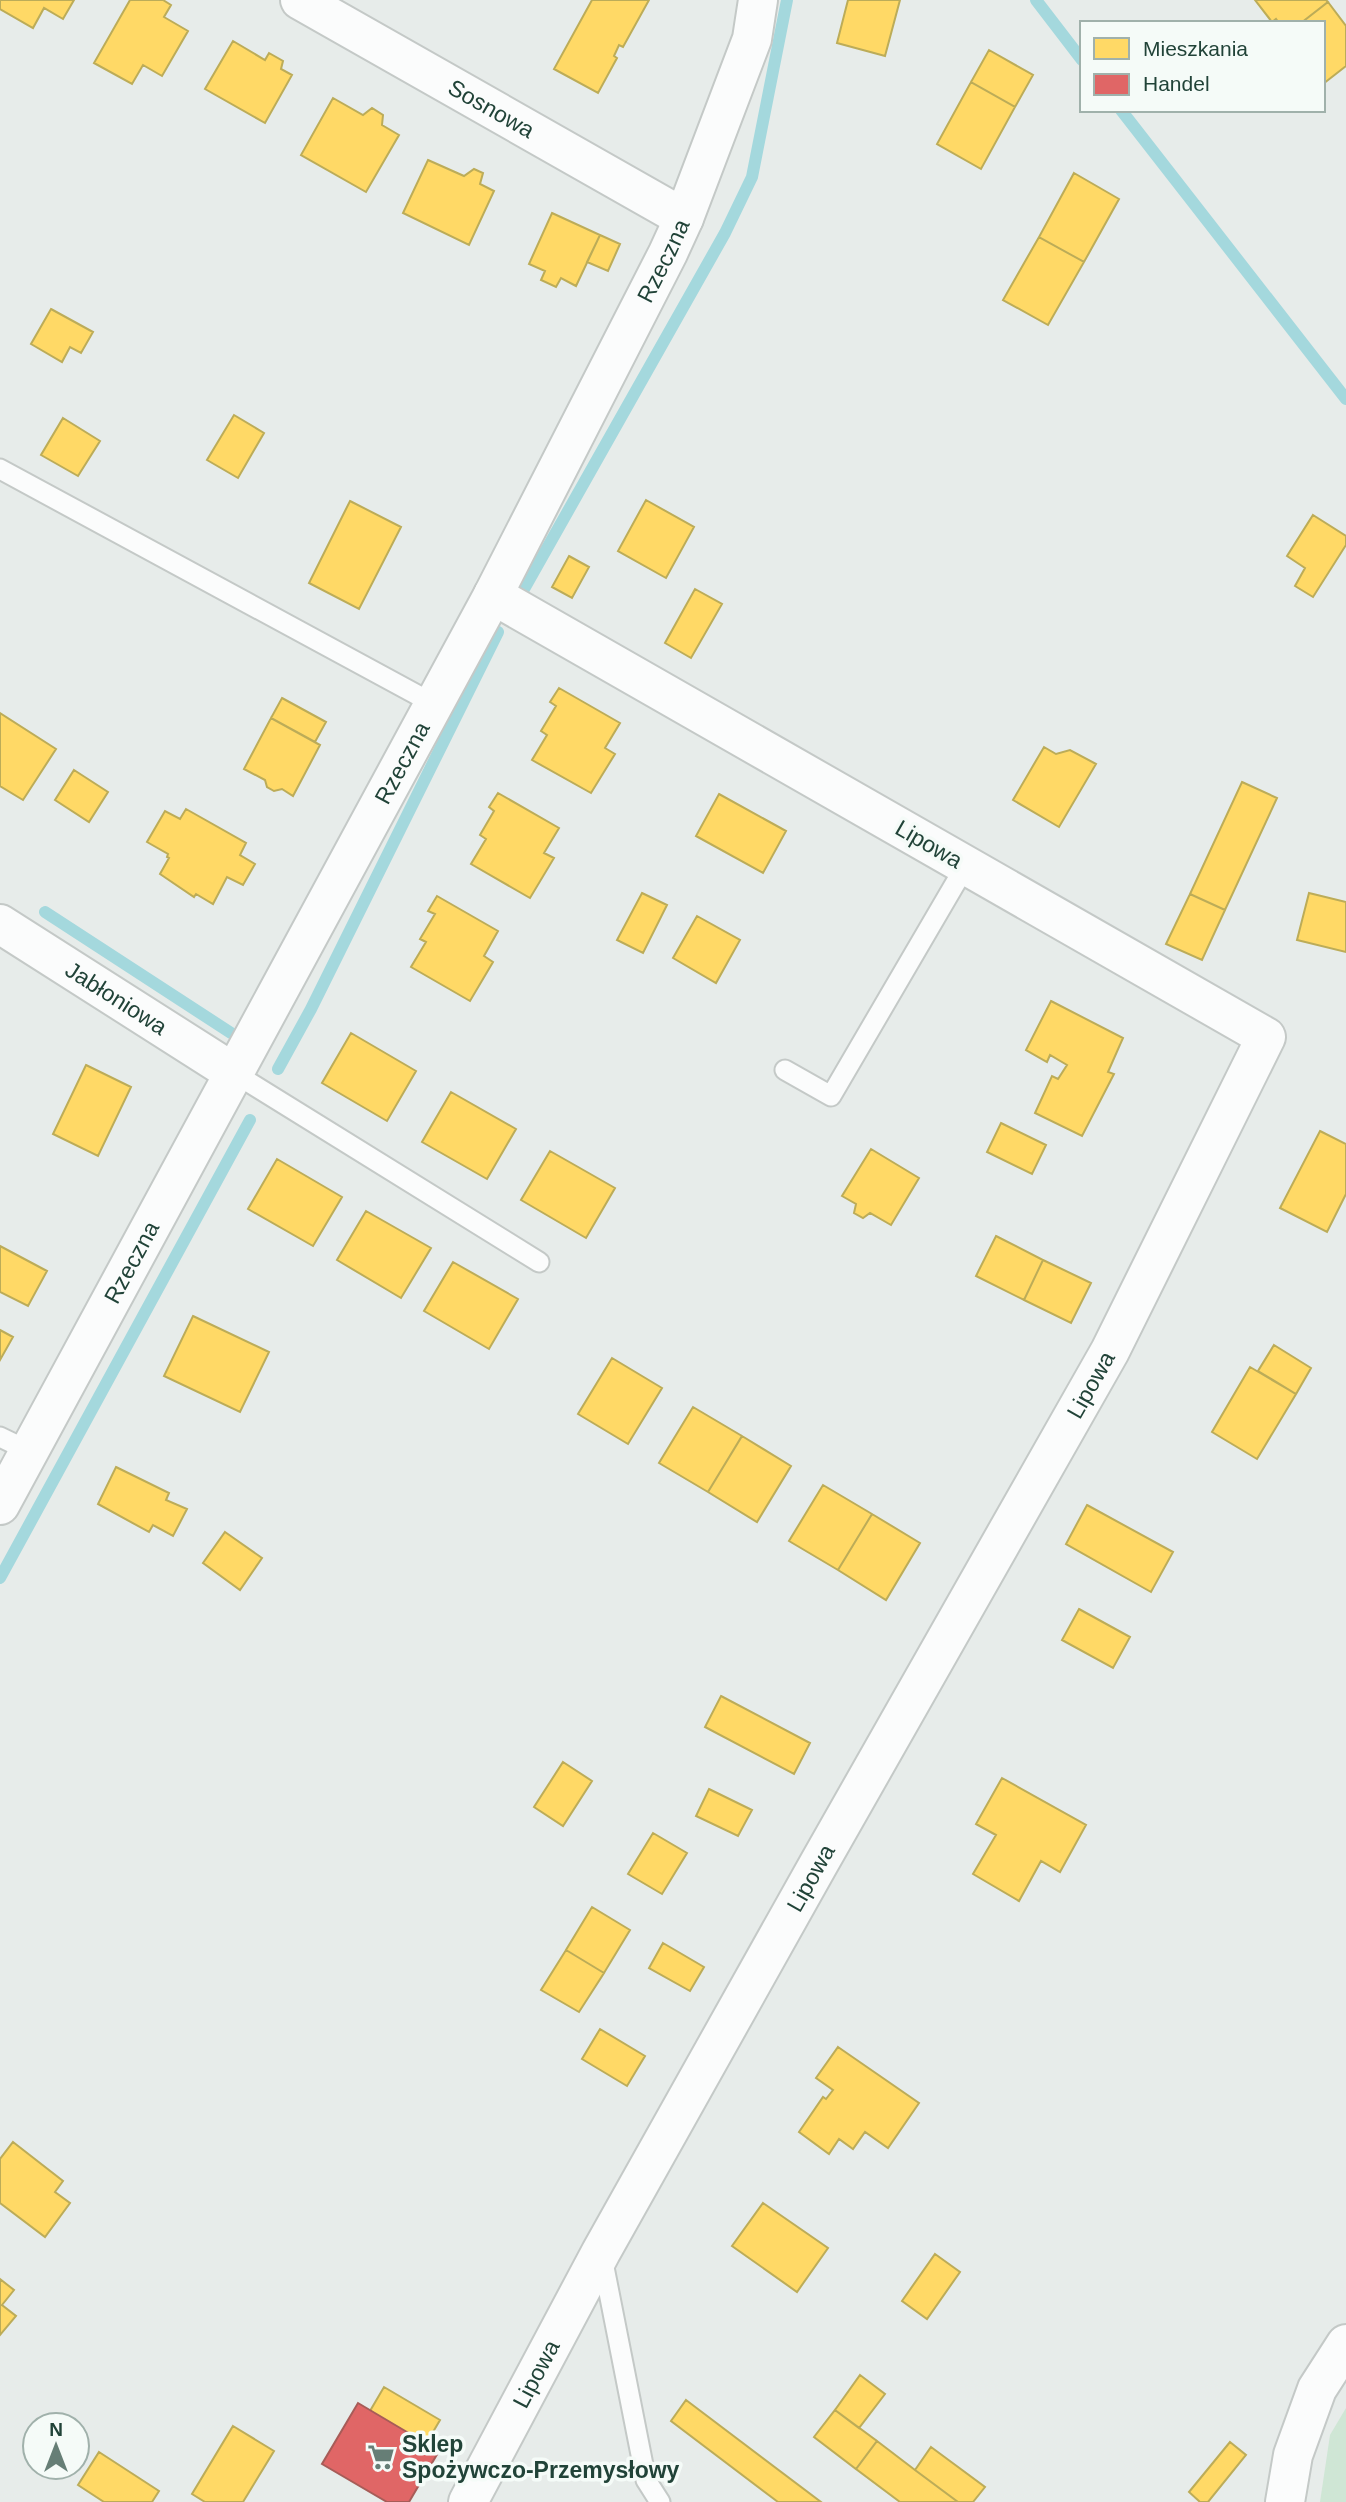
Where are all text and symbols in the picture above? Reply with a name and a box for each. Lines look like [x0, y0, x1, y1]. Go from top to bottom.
legend [1080, 21, 1325, 112]
text: Mieszkania [1143, 37, 1248, 60]
text: Handel [1143, 72, 1210, 95]
street label: Sosnowa [444, 74, 539, 143]
street label: Rzeczna [632, 215, 695, 307]
street label: Rzeczna [369, 717, 435, 808]
street label: Lipowa [891, 815, 967, 874]
street label: Jabłoniowa [61, 956, 172, 1040]
street label: Rzeczna [99, 1217, 164, 1308]
street label: Lipowa [1061, 1347, 1120, 1423]
street label: Lipowa [782, 1840, 840, 1916]
street label: Lipowa [507, 2336, 565, 2412]
north arrow [21, 2411, 91, 2481]
text: N [49, 2419, 63, 2440]
place label: Sklep Spożywczo-Przemysłowy [402, 2431, 680, 2483]
supermarket icon: Sklep Spożywczo-Przemysłowy [366, 2442, 396, 2472]

